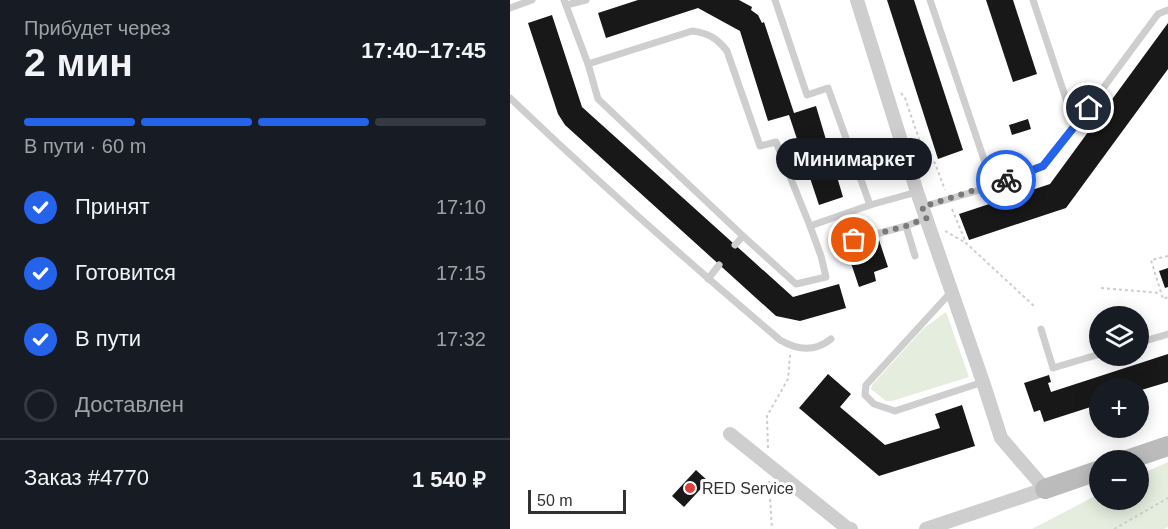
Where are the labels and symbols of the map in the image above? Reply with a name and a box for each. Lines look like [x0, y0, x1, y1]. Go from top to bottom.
pin [1063, 82, 1114, 133]
callout: Минимаркет [776, 138, 932, 180]
courier [976, 150, 1036, 210]
pin [828, 214, 879, 265]
place label: RED Service [702, 480, 794, 497]
marker: RED Service [683, 481, 697, 495]
scale bar [528, 487, 626, 514]

